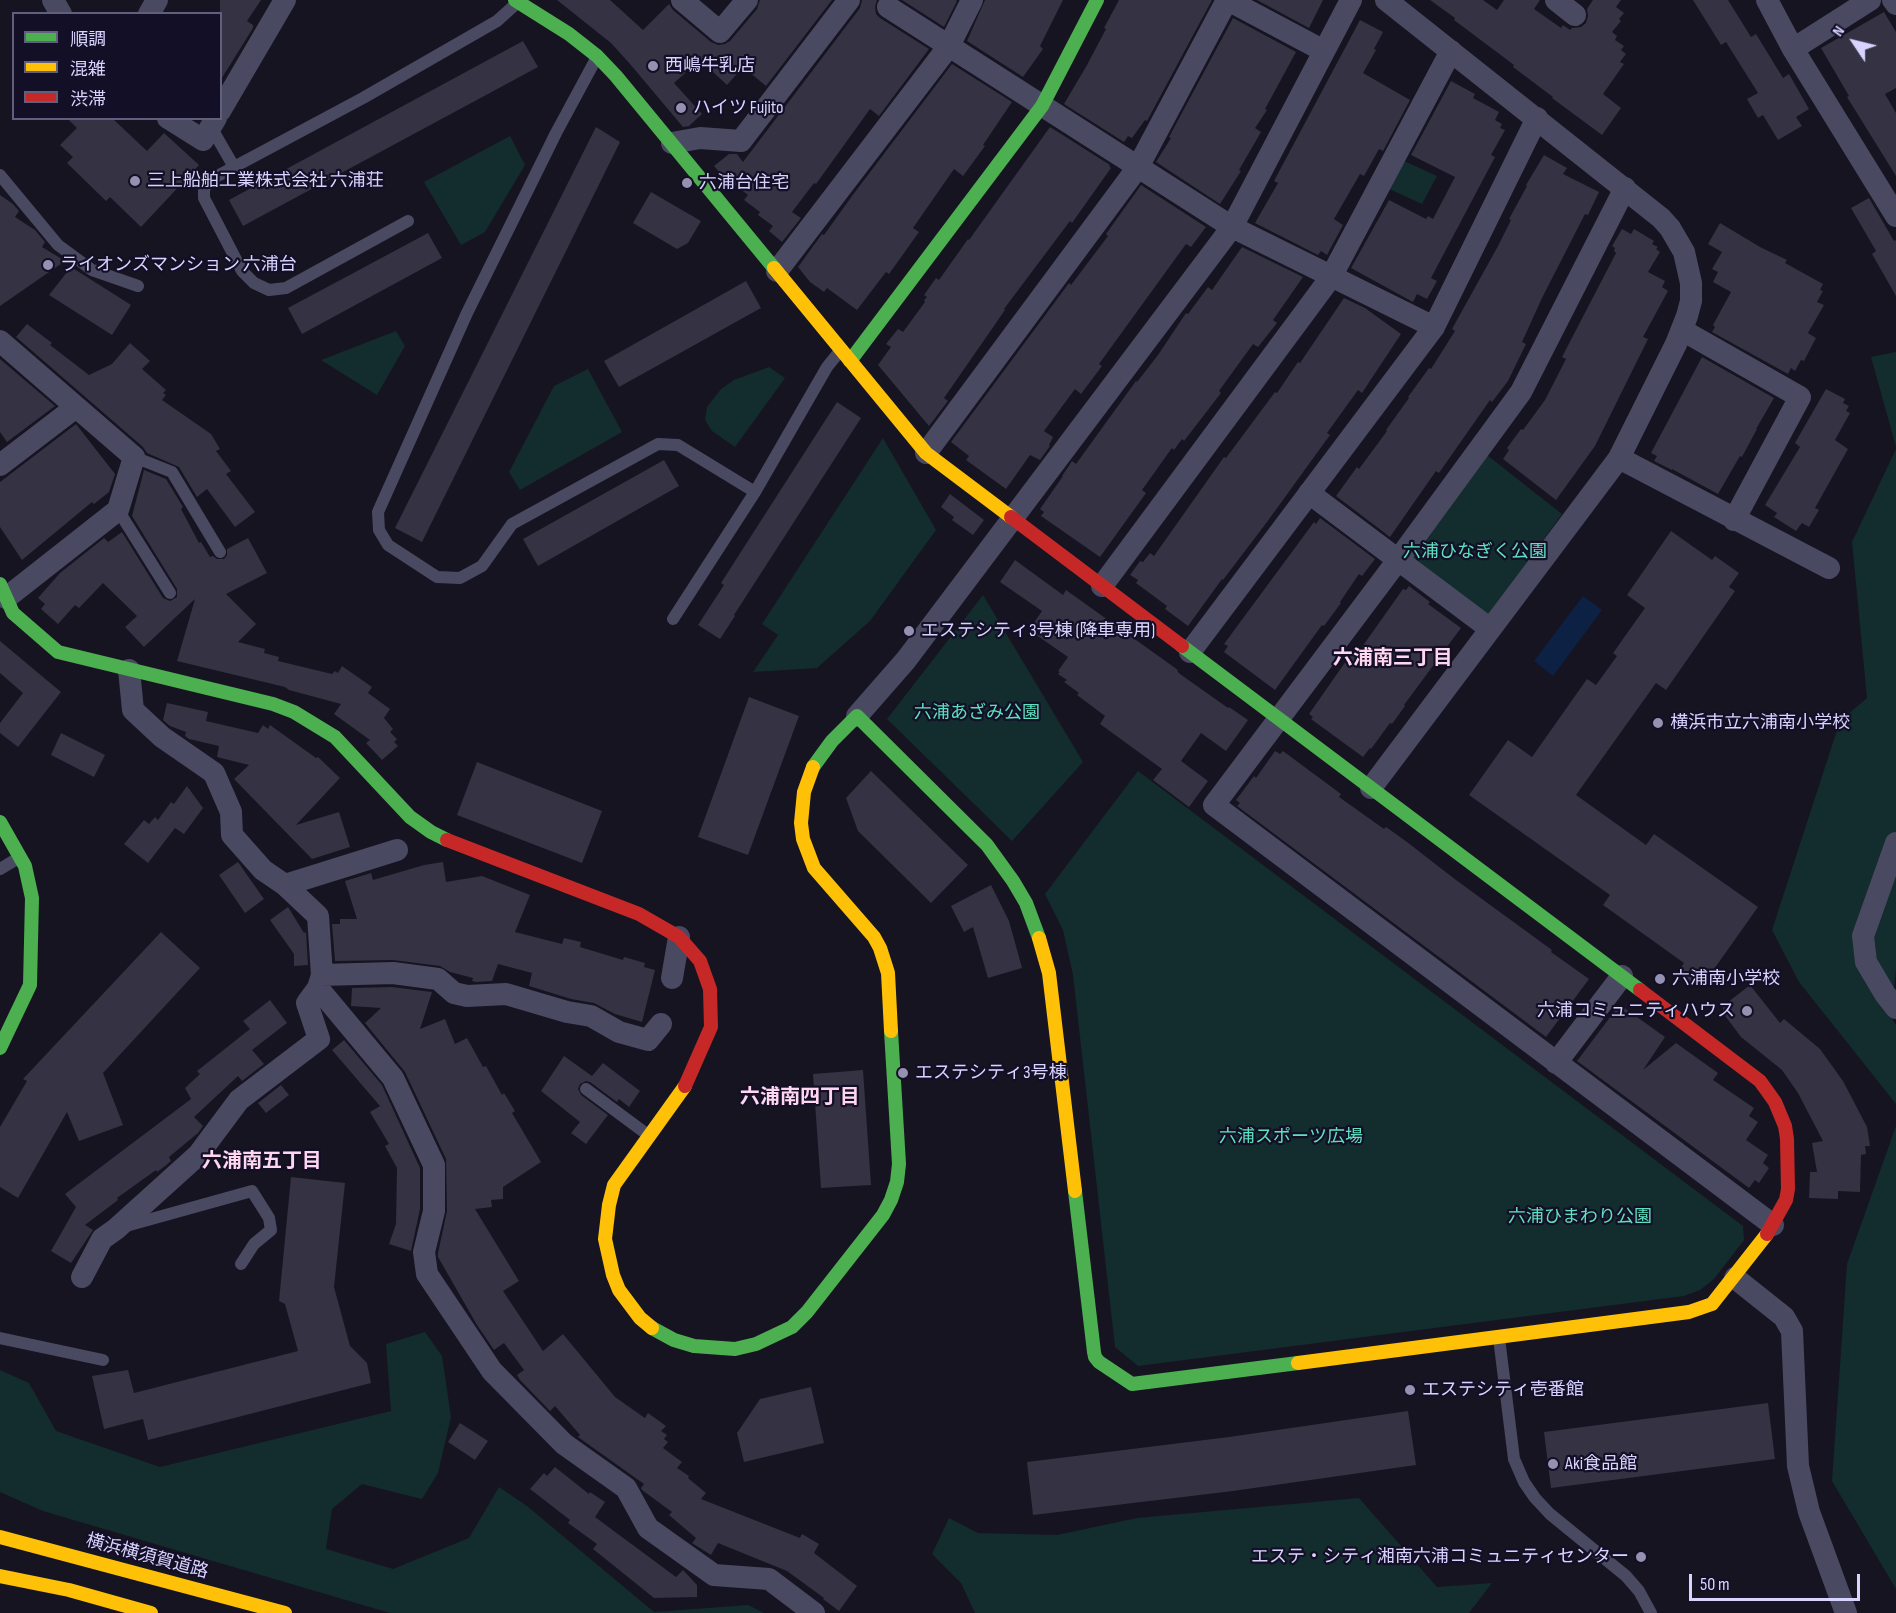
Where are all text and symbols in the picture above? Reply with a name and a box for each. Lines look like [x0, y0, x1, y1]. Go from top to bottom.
legend [12, 12, 222, 120]
north arrow [1824, 12, 1884, 72]
text: N [1829, 22, 1849, 40]
text: 順調 [70, 29, 106, 50]
place label: 西嶋牛乳店 [665, 55, 755, 77]
text: 混雑 [70, 59, 106, 80]
marker: 西嶋牛乳店 [646, 59, 660, 73]
text: 渋滞 [70, 89, 106, 110]
place label: ハイツ Fujito [693, 97, 784, 119]
marker: ハイツ Fujito [674, 101, 688, 115]
place label: 三上船舶工業株式会社 六浦荘 [147, 170, 384, 192]
place label: 六浦台住宅 [699, 172, 789, 194]
marker: 三上船舶工業株式会社 六浦荘 [128, 174, 142, 188]
marker: 六浦台住宅 [680, 176, 694, 190]
place label: ライオンズマンション 六浦台 [60, 254, 297, 276]
marker: ライオンズマンション 六浦台 [41, 258, 55, 272]
park label: 六浦ひなぎく公園 [1403, 541, 1547, 563]
place label: エステシティ3号棟 (降車専用) [921, 620, 1155, 642]
marker: エステシティ3号棟 (降車専用) [902, 624, 916, 638]
district label: 六浦南三丁目 [1333, 647, 1453, 671]
park label: 六浦あざみ公園 [914, 702, 1040, 724]
place label: 横浜市立六浦南小学校 [1670, 712, 1850, 734]
marker: 横浜市立六浦南小学校 [1651, 716, 1665, 730]
place label: 六浦南小学校 [1672, 968, 1780, 990]
marker: 六浦南小学校 [1653, 972, 1667, 986]
place label: 六浦コミュニティハウス [1537, 1000, 1735, 1022]
marker: 六浦コミュニティハウス [1740, 1004, 1754, 1018]
place label: エステシティ3号棟 [915, 1062, 1067, 1084]
marker: エステシティ3号棟 [896, 1066, 910, 1080]
district label: 六浦南四丁目 [740, 1086, 860, 1110]
park label: 六浦スポーツ広場 [1219, 1126, 1363, 1148]
district label: 六浦南五丁目 [202, 1150, 322, 1174]
park label: 六浦ひまわり公園 [1508, 1206, 1652, 1228]
place label: エステシティ壱番館 [1422, 1379, 1584, 1401]
marker: エステシティ壱番館 [1403, 1383, 1417, 1397]
place label: Aki食品館 [1565, 1453, 1637, 1475]
marker: Aki食品館 [1546, 1457, 1560, 1471]
street label: 横浜横須賀道路 [83, 1530, 211, 1584]
place label: エステ・シティ湘南六浦コミュニティセンター [1251, 1546, 1629, 1568]
marker: エステ・シティ湘南六浦コミュニティセンター [1634, 1550, 1648, 1564]
scale bar [1692, 1562, 1863, 1600]
text: 50 m [1700, 1574, 1730, 1595]

